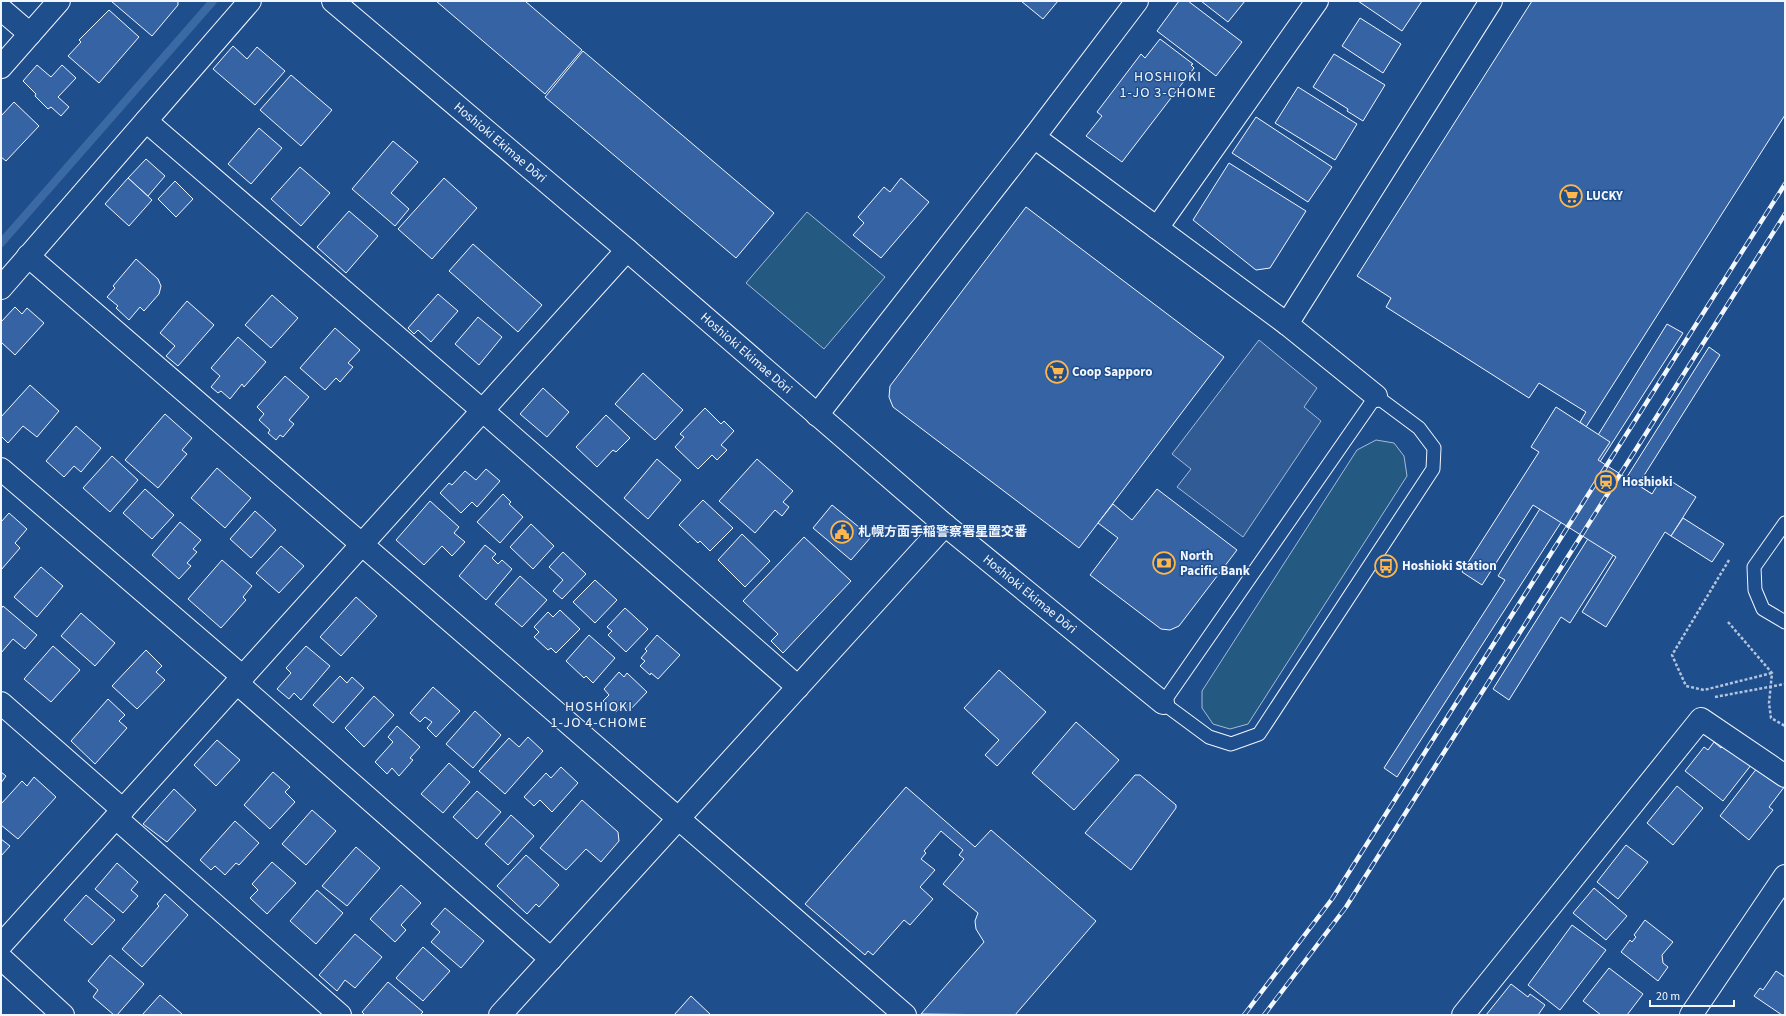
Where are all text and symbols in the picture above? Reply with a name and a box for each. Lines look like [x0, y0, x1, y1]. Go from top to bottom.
district label: HOSHIOKI 1-JO 3-CHOME [1119, 67, 1217, 103]
street label: Hoshioki Ekimae Dōri [450, 98, 550, 187]
supermarket icon: LUCKY [1558, 183, 1584, 209]
place label: LUCKY [1586, 187, 1623, 205]
street label: Hoshioki Ekimae Dōri [696, 308, 796, 398]
supermarket icon: Coop Sapporo [1044, 359, 1070, 385]
place label: Coop Sapporo [1072, 363, 1153, 381]
station icon: Hoshioki [1593, 469, 1619, 495]
place label: Hoshioki [1622, 473, 1673, 491]
public building icon: 札幌方面手稲警察署星置交番 [829, 519, 855, 545]
place label: 札幌方面手稲警察署星置交番 [858, 523, 1027, 541]
place label: North Pacific Bank [1180, 547, 1251, 580]
street label: Hoshioki Ekimae Dōri [979, 550, 1080, 638]
bank icon: North Pacific Bank [1151, 550, 1177, 576]
bus stop icon: Hoshioki Station [1373, 553, 1399, 579]
place label: Hoshioki Station [1402, 557, 1497, 575]
district label: HOSHIOKI 1-JO 4-CHOME [550, 697, 648, 733]
scale bar [1650, 982, 1734, 1008]
text: 20 m [1656, 988, 1680, 1005]

